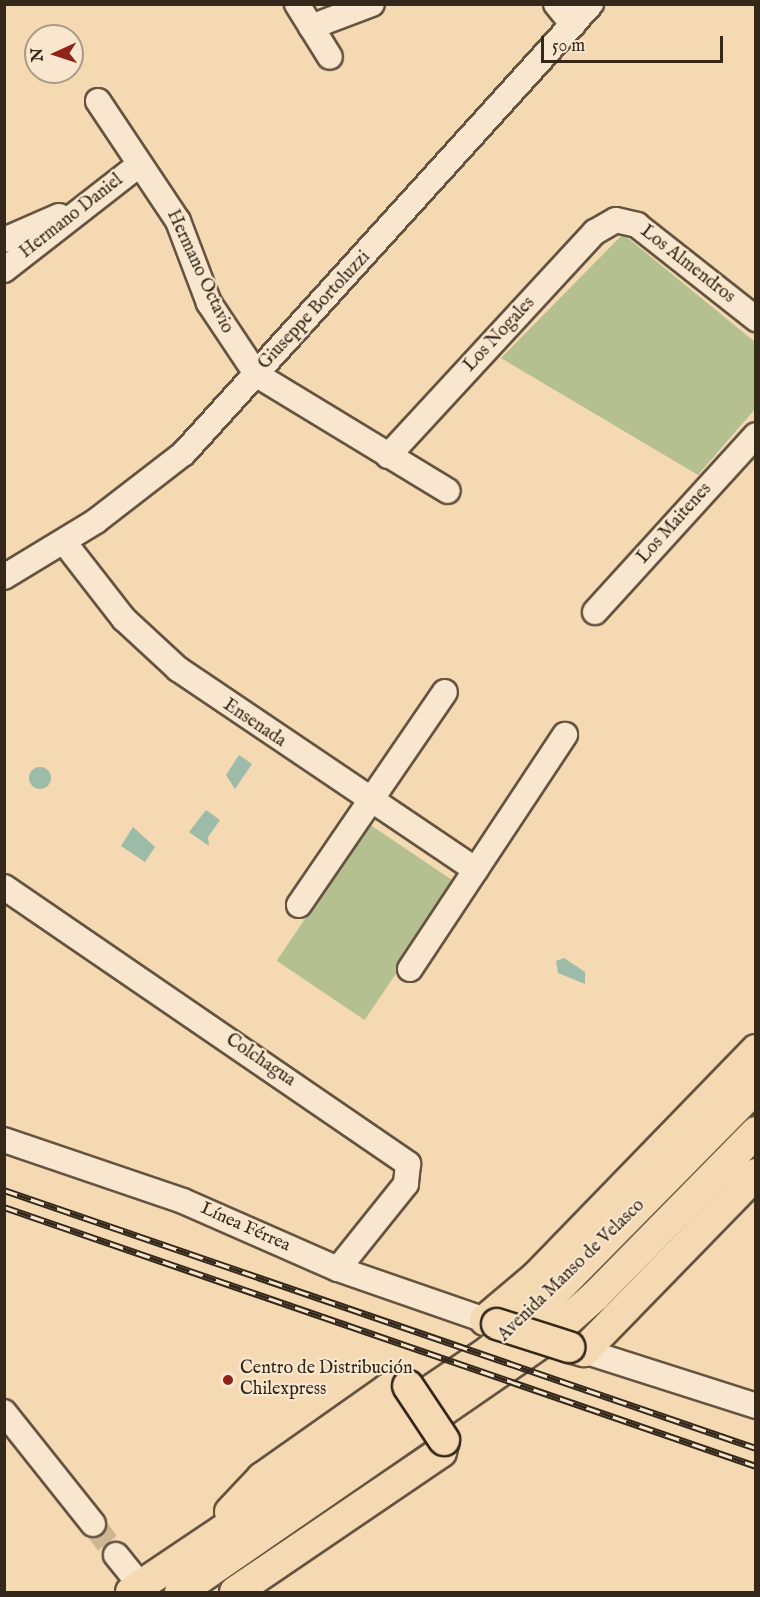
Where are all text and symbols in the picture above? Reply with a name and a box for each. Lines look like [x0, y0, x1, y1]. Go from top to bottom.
north arrow [24, 24, 84, 84]
scale bar [544, 24, 726, 62]
text: 50 m [552, 35, 585, 58]
text: N [28, 47, 48, 62]
street label: Hermano Daniel [16, 170, 128, 264]
street label: Hermano Octavio [161, 207, 237, 337]
street label: Los Almendros [635, 221, 739, 309]
street label: Giuseppe Bortoluzzi [255, 247, 375, 375]
street label: Los Nogales [460, 293, 540, 377]
street label: Los Maitenes [633, 479, 717, 569]
street label: Ensenada [218, 695, 290, 753]
street label: Colchagua [221, 1030, 299, 1092]
street label: Avenida Manso de Velasco [494, 1195, 650, 1347]
street label: Línea Férrea [197, 1199, 293, 1257]
place label: Centro de Distribución Chilexpress [240, 1359, 413, 1402]
marker: Centro de Distribución Chilexpress [221, 1373, 235, 1387]

